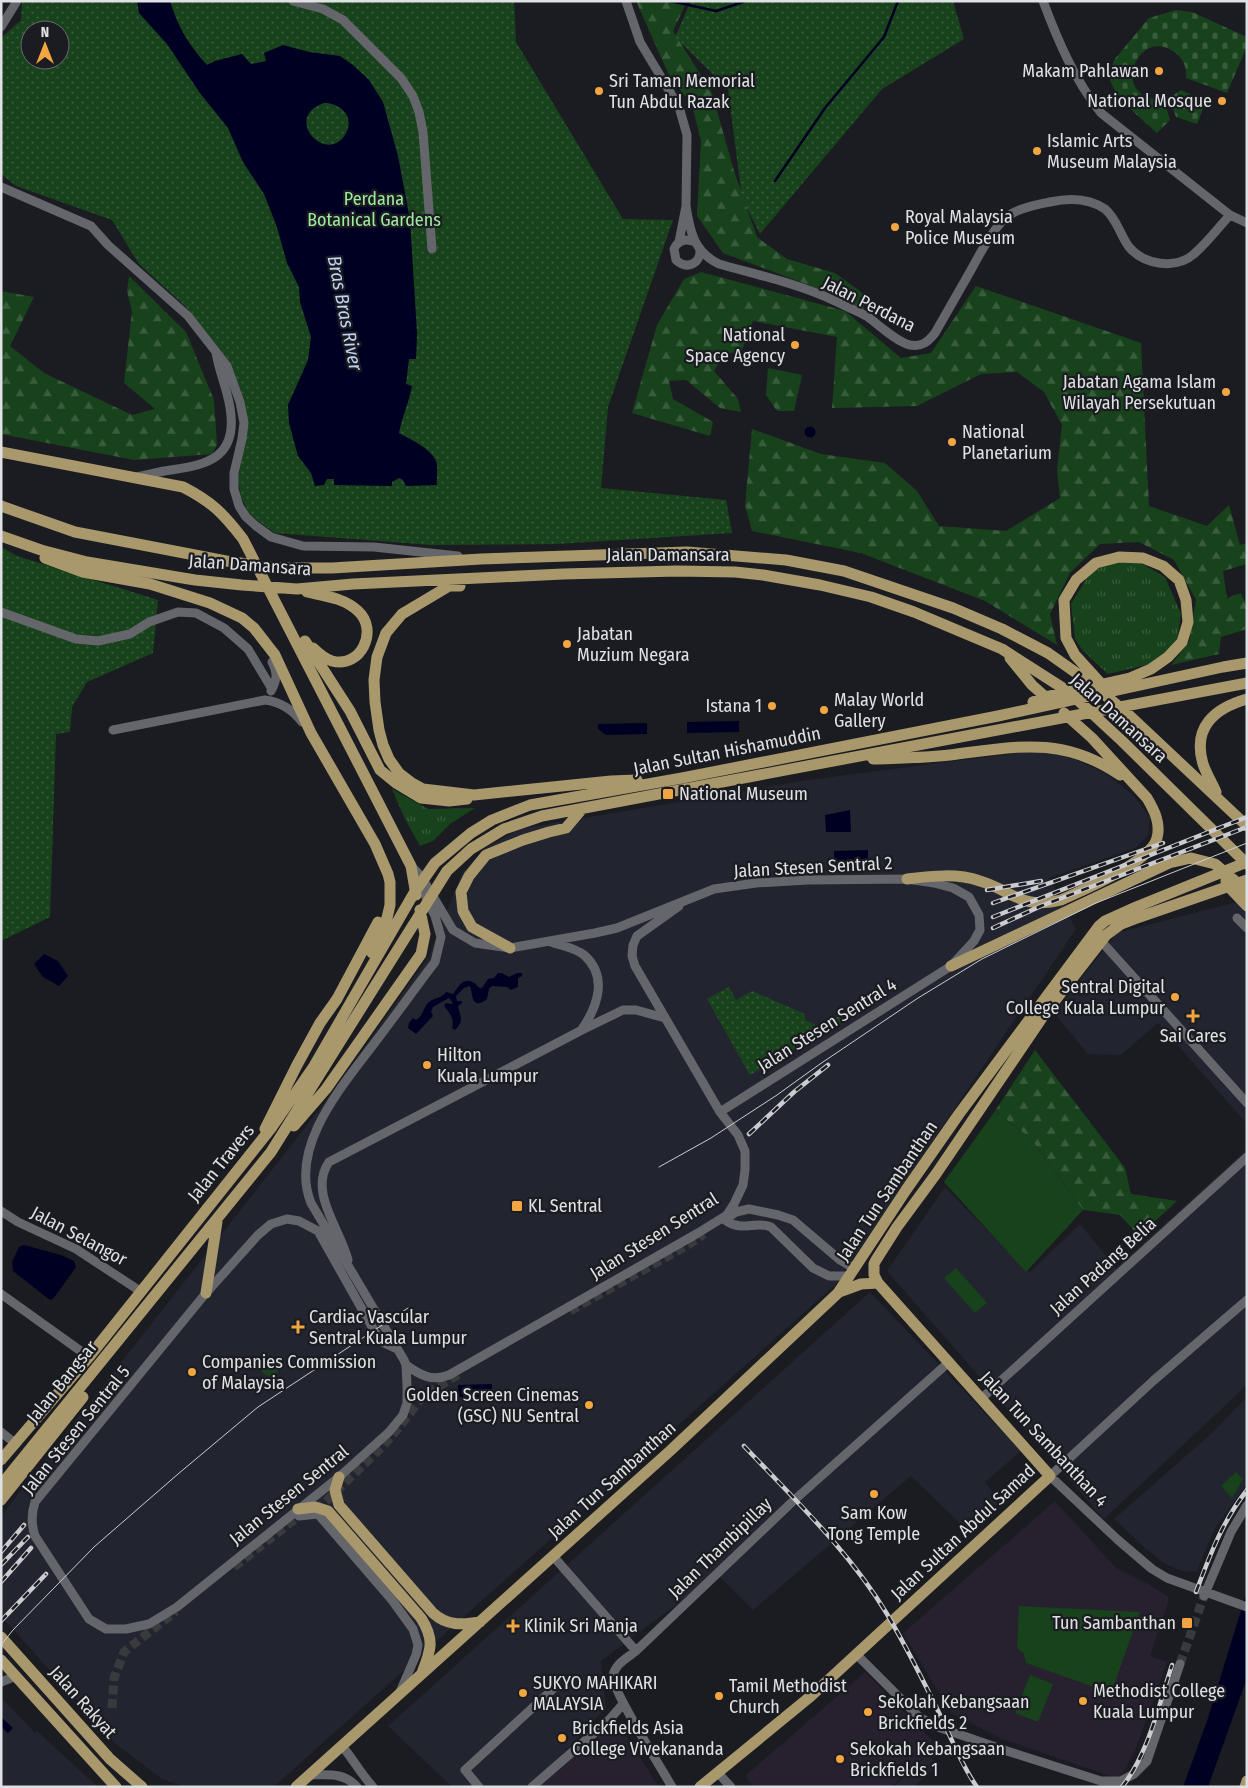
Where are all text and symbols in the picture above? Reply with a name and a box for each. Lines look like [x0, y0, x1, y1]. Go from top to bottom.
north arrow [20, 20, 70, 70]
text: N [41, 24, 49, 41]
place label: Makam Pahlawan [1022, 60, 1149, 82]
marker: Makam Pahlawan [1153, 65, 1165, 77]
place label: Sri Taman Memorial Tun Abdul Razak [609, 70, 755, 113]
marker: Sri Taman Memorial Tun Abdul Razak [593, 85, 605, 97]
place label: National Mosque [1087, 90, 1212, 112]
marker: National Mosque [1216, 95, 1228, 107]
place label: Islamic Arts Museum Malaysia [1047, 130, 1177, 173]
marker: Islamic Arts Museum Malaysia [1031, 145, 1043, 157]
park label: Perdana Botanical Gardens [307, 188, 441, 231]
place label: Royal Malaysia Police Museum [905, 206, 1015, 249]
marker: Royal Malaysia Police Museum [889, 221, 901, 233]
water label: Bras Bras River [323, 254, 368, 374]
street label: Jalan Perdana [819, 271, 919, 337]
place label: National Space Agency [686, 324, 785, 367]
marker: National Space Agency [789, 339, 801, 351]
place label: Jabatan Agama Islam Wilayah Persekutuan [1063, 371, 1216, 414]
marker: Jabatan Agama Islam Wilayah Persekutuan [1220, 386, 1232, 398]
place label: National Planetarium [962, 421, 1052, 464]
marker: National Planetarium [946, 436, 958, 448]
street label: Jalan Damansara [607, 544, 730, 566]
street label: Jalan Damansara [188, 550, 312, 580]
place label: Jabatan Muzium Negara [577, 623, 690, 666]
marker: Jabatan Muzium Negara [561, 638, 573, 650]
street label: Jalan Damansara [1066, 669, 1172, 767]
place label: Malay World Gallery [834, 689, 924, 732]
place label: Istana 1 [705, 695, 762, 717]
marker: Istana 1 [766, 700, 778, 712]
marker: Malay World Gallery [818, 704, 830, 716]
street label: Jalan Sultan Hishamuddin [632, 722, 822, 780]
place label: National Museum [679, 783, 808, 805]
marker: National Museum [661, 787, 675, 801]
street label: Jalan Stesen Sentral 2 [733, 852, 893, 882]
street label: Jalan Stesen Sentral 4 [753, 973, 901, 1077]
place label: Sentral Digital College Kuala Lumpur [1006, 976, 1166, 1019]
marker: Sentral Digital College Kuala Lumpur [1169, 991, 1181, 1003]
marker: Sai Cares [1186, 1009, 1200, 1023]
place label: Sai Cares [1160, 1025, 1227, 1047]
place label: Hilton Kuala Lumpur [437, 1044, 539, 1087]
marker: Hilton Kuala Lumpur [421, 1059, 433, 1071]
street label: Jalan Tun Sambanthan [832, 1117, 942, 1265]
street label: Jalan Travers [183, 1120, 259, 1206]
street label: Jalan Stesen Sentral [586, 1188, 722, 1284]
place label: KL Sentral [528, 1195, 602, 1217]
marker: KL Sentral [510, 1199, 524, 1213]
street label: Jalan Selangor [27, 1202, 131, 1271]
street label: Jalan Padang Belia [1045, 1212, 1161, 1320]
place label: Cardiac Vascular Sentral Kuala Lumpur [309, 1306, 468, 1349]
marker: Cardiac Vascular Sentral Kuala Lumpur [291, 1320, 305, 1334]
street label: Jalan Bangsar [22, 1336, 102, 1428]
place label: Companies Commission of Malaysia [202, 1351, 376, 1394]
street label: Jalan Stesen Sentral 5 [17, 1361, 135, 1499]
marker: Companies Commission of Malaysia [186, 1366, 198, 1378]
street label: Jalan Tun Sambanthan 4 [975, 1367, 1113, 1512]
place label: Golden Screen Cinemas (GSC) NU Sentral [406, 1384, 579, 1427]
marker: Golden Screen Cinemas (GSC) NU Sentral [583, 1399, 595, 1411]
street label: Jalan Tun Sambanthan [544, 1417, 680, 1543]
street label: Jalan Stesen Sentral [225, 1440, 353, 1550]
street label: Jalan Sultan Abdul Samad [886, 1459, 1040, 1605]
marker: Sam Kow Tong Temple [868, 1488, 880, 1500]
street label: Jalan Thambipillay [664, 1493, 776, 1603]
place label: Sam Kow Tong Temple [828, 1502, 920, 1545]
place label: Tun Sambanthan [1052, 1612, 1176, 1634]
place label: Klinik Sri Manja [524, 1615, 638, 1637]
marker: Tun Sambanthan [1180, 1616, 1194, 1630]
marker: Klinik Sri Manja [506, 1619, 520, 1633]
street label: Jalan Rakyat [45, 1661, 121, 1743]
place label: SUKYO MAHIKARI MALAYSIA [533, 1672, 657, 1715]
place label: Tamil Methodist Church [729, 1675, 847, 1718]
place label: Methodist College Kuala Lumpur [1093, 1680, 1225, 1723]
marker: SUKYO MAHIKARI MALAYSIA [517, 1687, 529, 1699]
marker: Tamil Methodist Church [713, 1690, 725, 1702]
place label: Sekolah Kebangsaan Brickfields 2 [878, 1691, 1030, 1734]
marker: Methodist College Kuala Lumpur [1077, 1695, 1089, 1707]
marker: Sekolah Kebangsaan Brickfields 2 [862, 1706, 874, 1718]
place label: Brickfields Asia College Vivekananda [572, 1717, 724, 1760]
marker: Brickfields Asia College Vivekananda [556, 1732, 568, 1744]
place label: Sekokah Kebangsaan Brickfields 1 [850, 1738, 1005, 1781]
marker: Sekokah Kebangsaan Brickfields 1 [834, 1753, 846, 1765]

